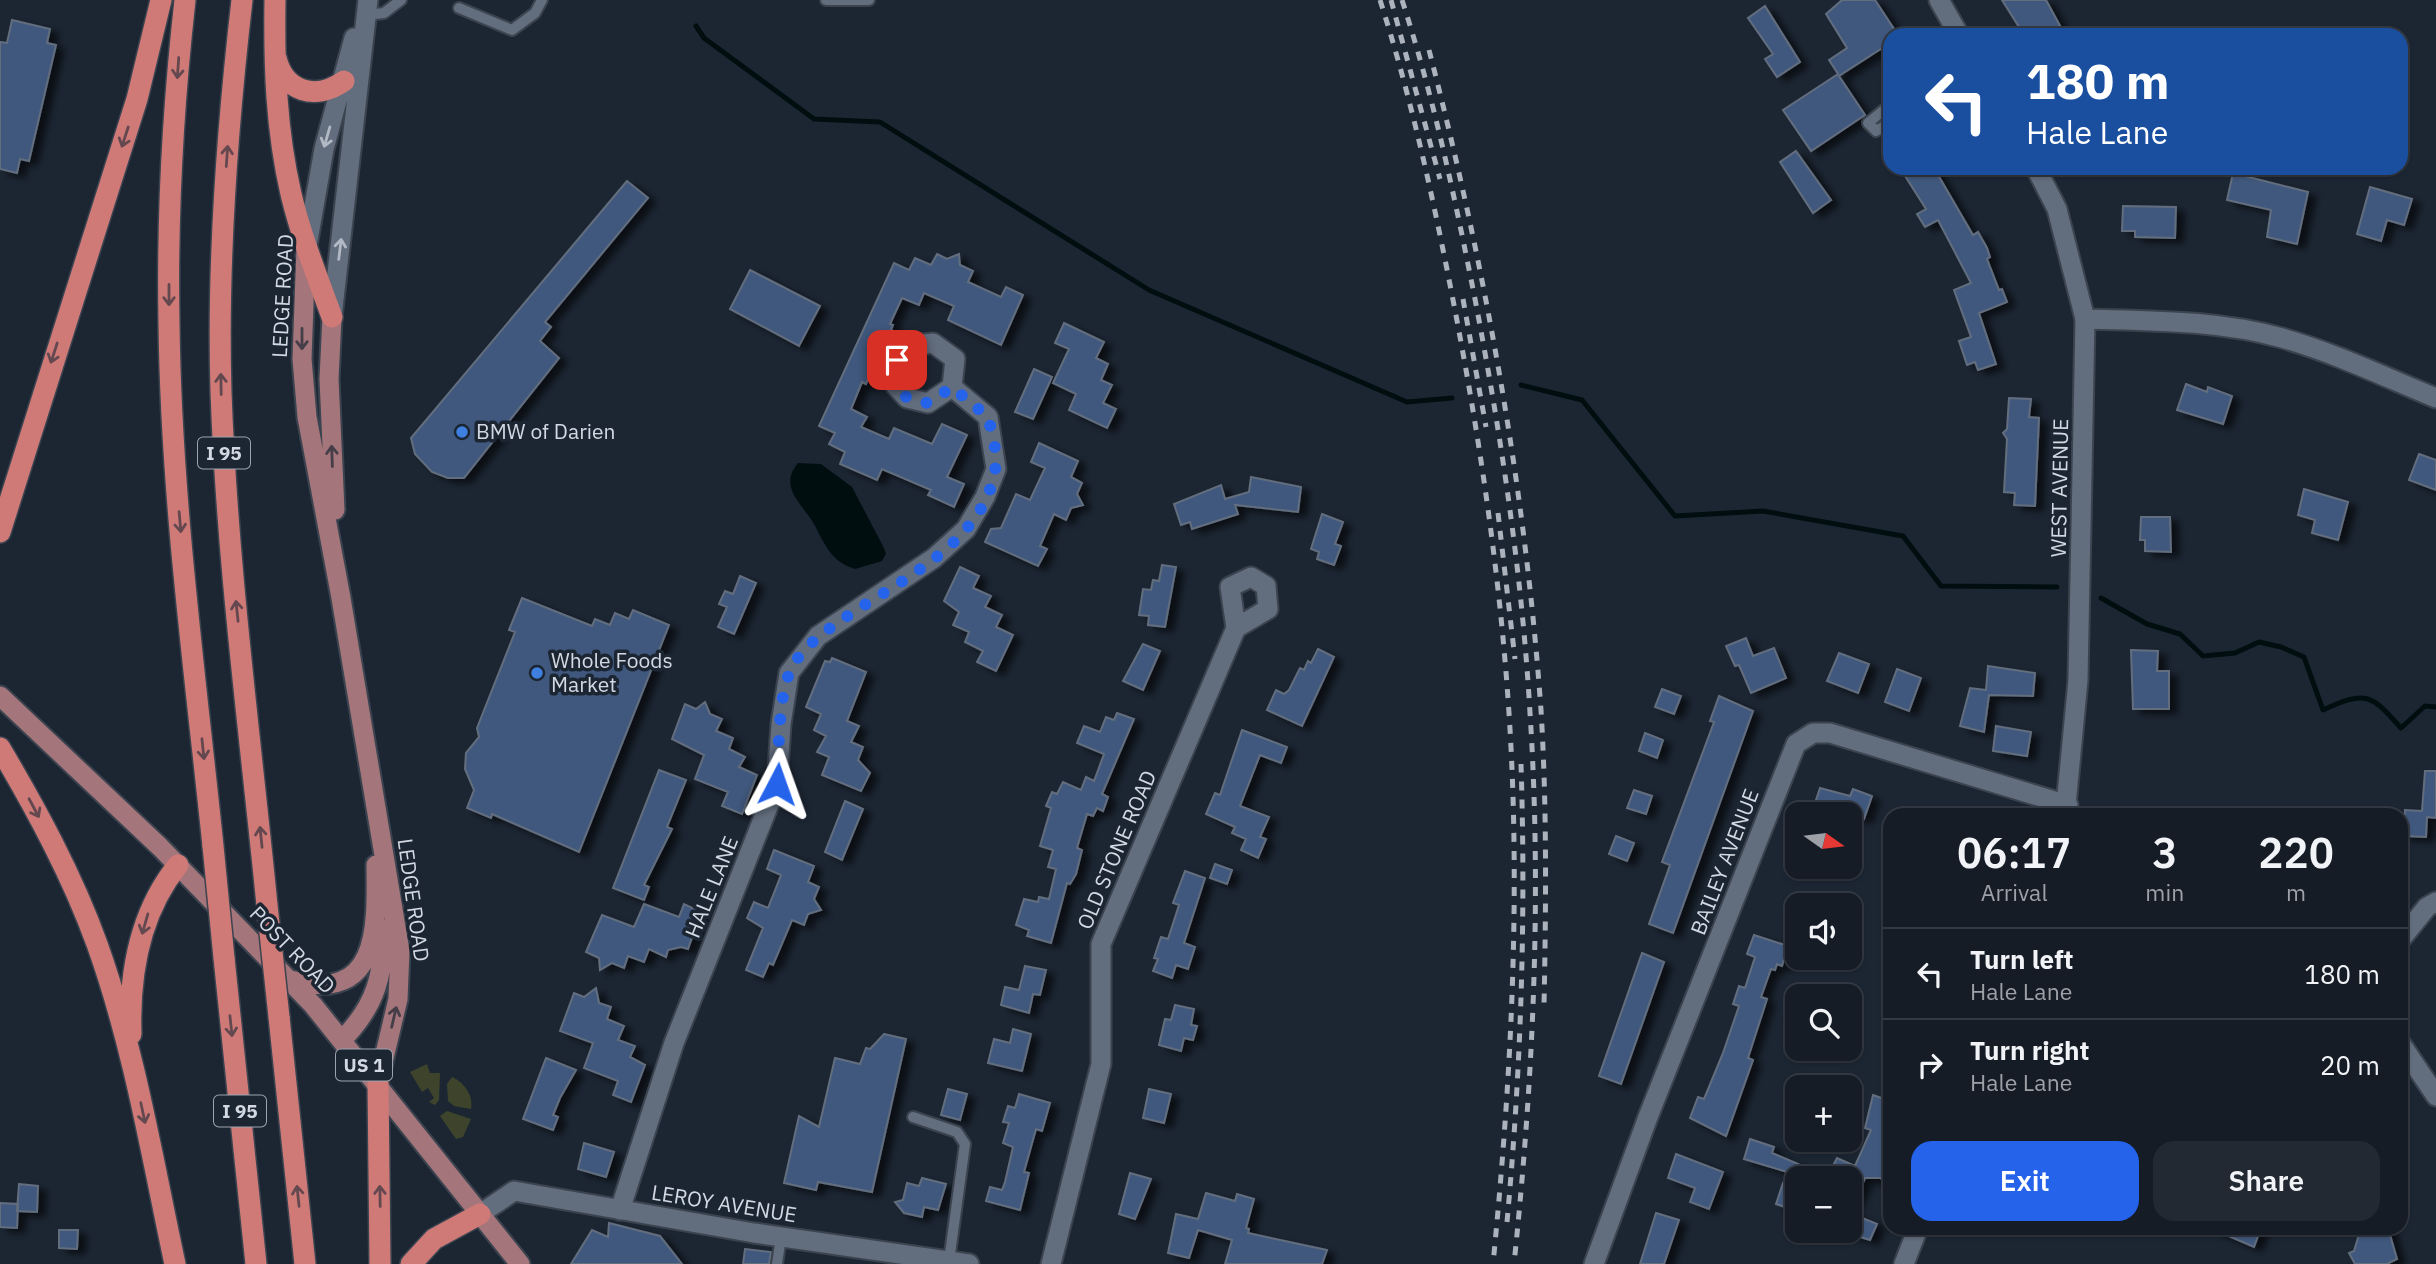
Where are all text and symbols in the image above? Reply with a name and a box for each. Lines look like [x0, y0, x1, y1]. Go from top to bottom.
text: 180 m [2026, 49, 2170, 112]
one-way arrow [171, 56, 184, 79]
icon: left [1911, 56, 2002, 147]
text: Hale Lane [2026, 111, 2168, 153]
one-way arrow [118, 126, 131, 148]
one-way arrow [320, 126, 333, 148]
one-way arrow [221, 146, 234, 168]
street label: LEDGE ROAD [265, 233, 299, 359]
one-way arrow [333, 238, 346, 261]
one-way arrow [162, 283, 176, 306]
one-way arrow [295, 327, 309, 350]
pin [867, 330, 927, 390]
icon: arrive [878, 341, 916, 379]
one-way arrow [47, 342, 60, 364]
one-way arrow [215, 372, 228, 395]
place label: BMW of Darien [476, 417, 616, 445]
street label: WEST AVENUE [2044, 418, 2074, 558]
marker: BMW of Darien [454, 424, 470, 440]
road number: I 95 [198, 437, 250, 468]
one-way arrow [325, 445, 338, 468]
one-way arrow [174, 510, 187, 533]
one-way arrow [231, 600, 244, 622]
place label: Whole Foods Market [551, 646, 673, 698]
marker: Whole Foods Market [529, 665, 545, 681]
one-way arrow [196, 737, 209, 759]
position arrow [740, 747, 814, 821]
street label: OLD STONE ROAD [1070, 766, 1162, 933]
street label: BAILEY AVENUE [1683, 785, 1765, 939]
one-way arrow [27, 797, 41, 817]
north arrow [1785, 802, 1862, 878]
map controls [1785, 802, 1862, 1243]
text: 06:17 [1957, 825, 2071, 880]
text: 3 [2152, 825, 2177, 880]
text: 220 [2258, 825, 2334, 880]
one-way arrow [254, 826, 267, 849]
street label: HALE LANE [678, 832, 744, 942]
street label: LEDGE ROAD [391, 837, 436, 963]
text: Arrival [1981, 877, 2048, 907]
text: min [2145, 877, 2184, 907]
text: m [2286, 877, 2306, 907]
button: sound [1785, 893, 1862, 970]
street label: POST ROAD [244, 899, 342, 999]
one-way arrow [138, 912, 151, 934]
text: Turn left [1970, 942, 2073, 976]
icon: left [1911, 955, 1949, 993]
text: 180 m [2304, 957, 2380, 991]
text: Hale Lane [1970, 976, 2072, 1006]
button: search [1785, 984, 1862, 1061]
one-way arrow [388, 1006, 401, 1029]
one-way arrow [225, 1014, 238, 1037]
text: Turn right [1970, 1033, 2089, 1067]
icon: right [1911, 1046, 1949, 1084]
text: 20 m [2320, 1048, 2380, 1082]
road number: US 1 [336, 1050, 392, 1080]
text: Hale Lane [1970, 1067, 2072, 1097]
button: + [1785, 1075, 1862, 1152]
road number: I 95 [214, 1096, 266, 1126]
one-way arrow [136, 1101, 150, 1124]
button: Exit [1911, 1141, 2139, 1221]
button: Share [2153, 1141, 2380, 1221]
button: − [1785, 1166, 1862, 1243]
street label: LEROY AVENUE [650, 1178, 799, 1228]
one-way arrow [291, 1185, 304, 1208]
one-way arrow [373, 1185, 387, 1208]

